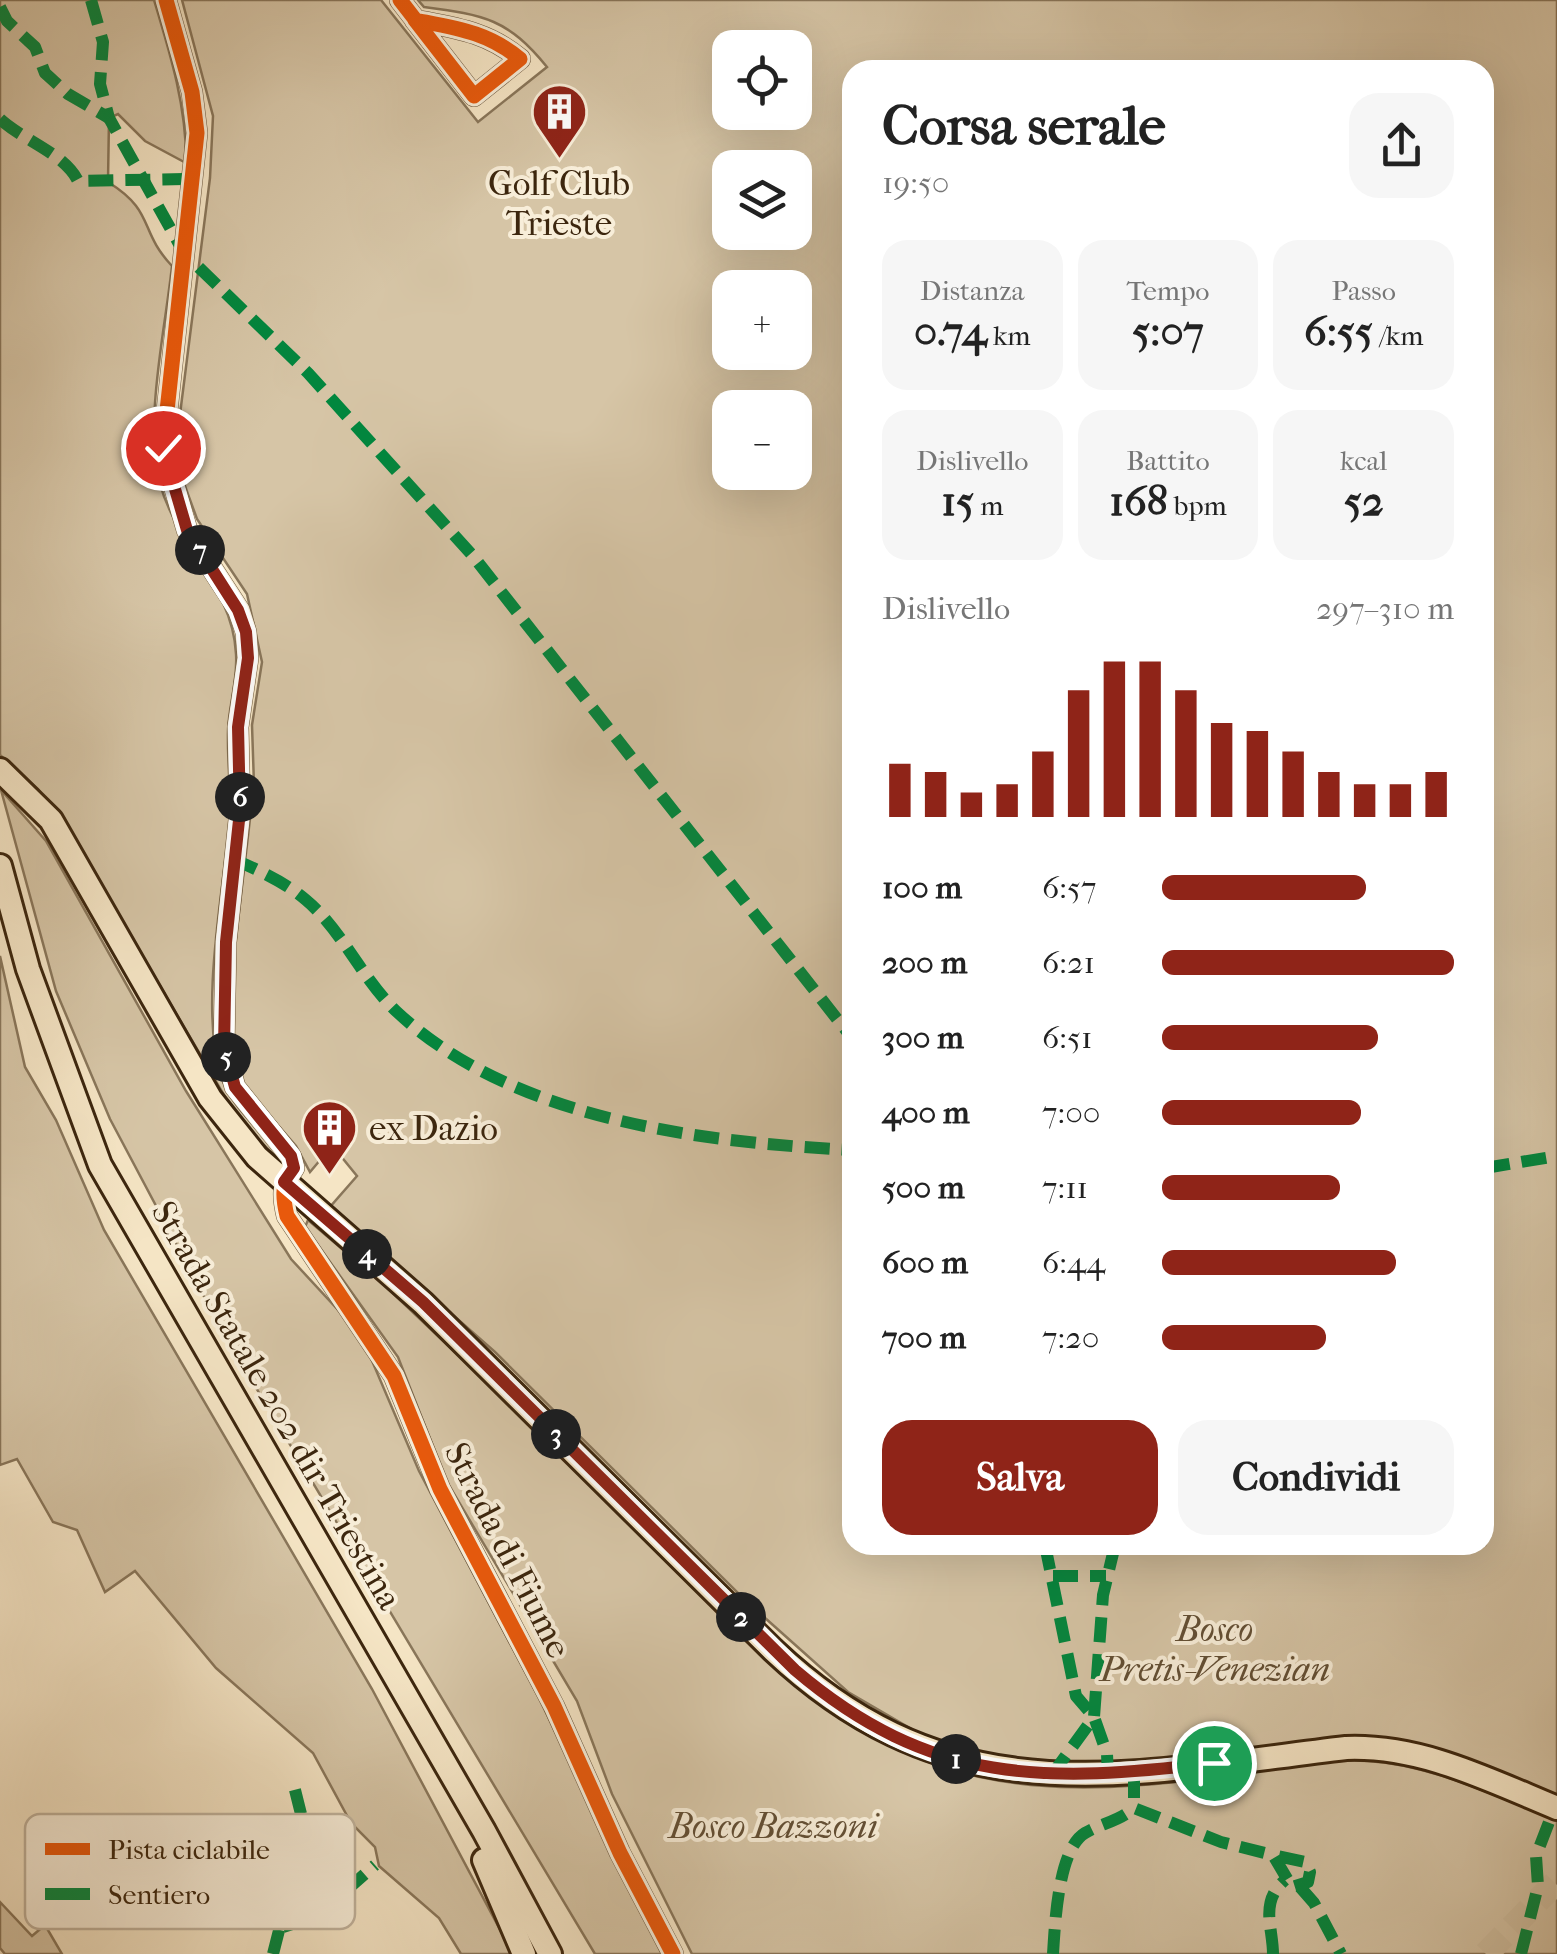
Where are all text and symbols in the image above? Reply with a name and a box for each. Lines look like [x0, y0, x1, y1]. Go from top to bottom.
map controls [712, 30, 812, 490]
button: locate [712, 30, 812, 130]
building icon: Golf Club Trieste [529, 82, 589, 161]
button: share [1349, 93, 1454, 198]
text: Corsa serale [882, 94, 1166, 158]
button: layers [712, 150, 812, 250]
place label: Golf Club Trieste [488, 163, 630, 244]
text: 19:50 [882, 164, 949, 201]
button: + [712, 270, 812, 370]
text: Distanza [920, 274, 1025, 307]
text: Tempo [1126, 274, 1210, 307]
text: Passo [1331, 274, 1396, 307]
text: 0.74 [914, 307, 987, 356]
text: 5:07 [1132, 307, 1204, 356]
text: 6:55 [1304, 307, 1373, 356]
text: km [987, 319, 1031, 352]
text: /km [1373, 319, 1423, 352]
button: − [712, 390, 812, 490]
pin [121, 406, 206, 491]
icon: check [136, 421, 191, 476]
text: Dislivello [916, 444, 1028, 477]
text: Battito [1126, 444, 1210, 477]
text: kcal [1340, 444, 1387, 477]
text: 15 [941, 477, 974, 526]
text: 168 [1109, 477, 1168, 526]
text: 52 [1344, 477, 1384, 526]
text: m [974, 489, 1003, 522]
text: bpm [1168, 489, 1227, 522]
pin: 7 [175, 525, 225, 575]
text: 7 [193, 533, 207, 566]
text: Dislivello [882, 590, 1010, 627]
text: 297–310 m [1316, 590, 1454, 627]
pin: 6 [215, 772, 265, 822]
text: 6 [232, 780, 248, 813]
text: 100 m [882, 869, 962, 906]
text: 6:57 [1042, 869, 1096, 906]
text: 200 m [882, 944, 967, 981]
text: 6:21 [1042, 944, 1095, 981]
text: 300 m [882, 1019, 964, 1056]
text: 6:51 [1042, 1019, 1092, 1056]
pin: 5 [201, 1032, 251, 1082]
text: 5 [220, 1040, 232, 1073]
text: 400 m [882, 1094, 970, 1131]
text: 7:00 [1042, 1094, 1101, 1131]
building icon: ex Dazio [300, 1098, 360, 1177]
place label: ex Dazio [369, 1108, 498, 1149]
text: 500 m [882, 1169, 965, 1206]
text: 7:11 [1042, 1169, 1088, 1206]
street label: Strada Statale 202 dir Triestina [143, 1194, 411, 1617]
pin: 4 [342, 1229, 392, 1279]
text: 4 [359, 1237, 375, 1270]
text: 600 m [882, 1244, 968, 1281]
text: 6:44 [1042, 1244, 1105, 1281]
text: 700 m [882, 1319, 966, 1356]
text: 7:20 [1042, 1319, 1099, 1356]
pin: 3 [531, 1409, 581, 1459]
text: 3 [550, 1417, 562, 1450]
button: Salva [882, 1420, 1158, 1535]
button: Condividi [1178, 1420, 1454, 1535]
street label: Strada di Fiume [436, 1436, 579, 1665]
pin: 2 [716, 1592, 766, 1642]
text: 2 [734, 1600, 748, 1633]
park label: Bosco Pretis-Venezian [1098, 1609, 1330, 1690]
pin [1172, 1721, 1257, 1806]
pin: 1 [931, 1734, 981, 1784]
icon: arrive [1187, 1736, 1242, 1791]
text: 1 [951, 1742, 961, 1775]
park label: Bosco Bazzoni [667, 1806, 880, 1847]
legend [25, 1814, 355, 1929]
text: Pista ciclabile [108, 1833, 270, 1866]
text: Sentiero [108, 1878, 210, 1911]

